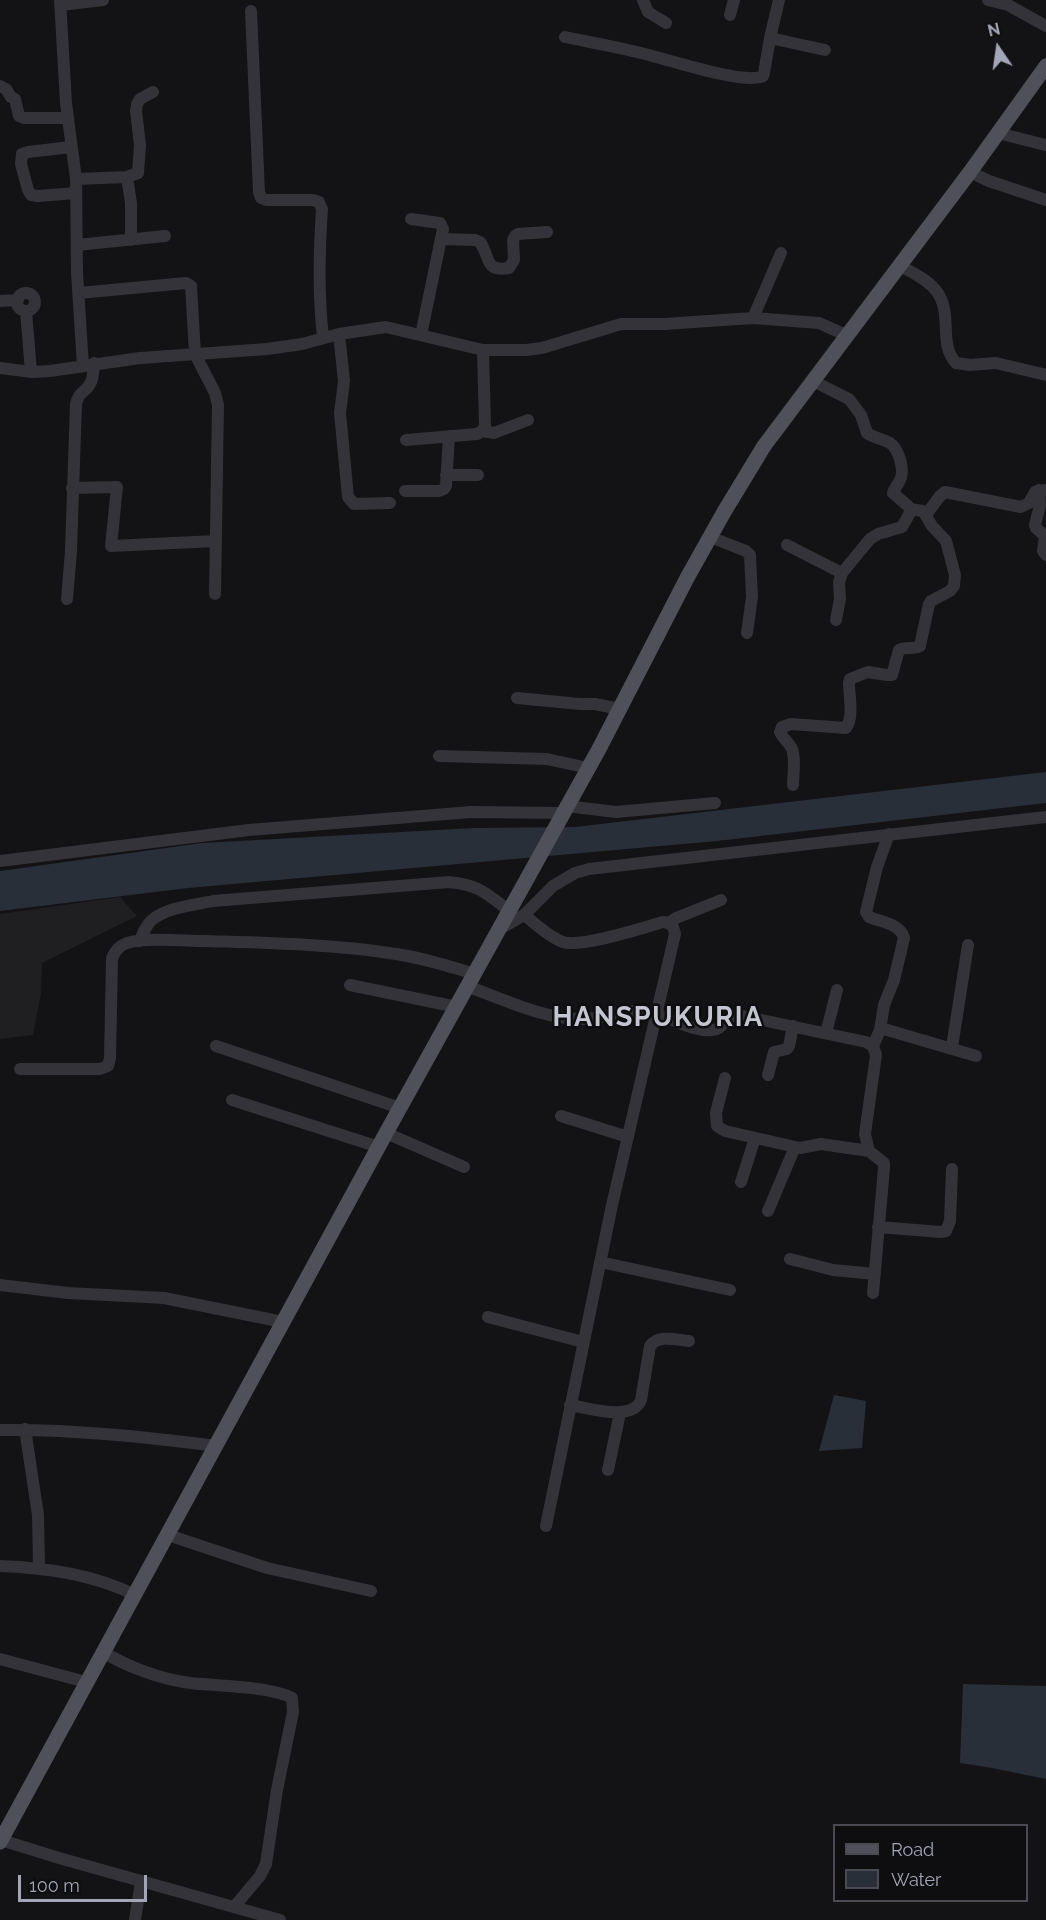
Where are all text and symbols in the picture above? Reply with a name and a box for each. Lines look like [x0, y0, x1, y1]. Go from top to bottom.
north arrow [968, 18, 1028, 78]
text: N [986, 19, 1002, 41]
district label: HANSPUKURIA [552, 1002, 764, 1034]
legend [833, 1824, 1028, 1902]
text: Road [891, 1839, 934, 1860]
scale bar [21, 1863, 150, 1901]
text: Water [891, 1869, 941, 1890]
text: 100 m [29, 1875, 80, 1896]

